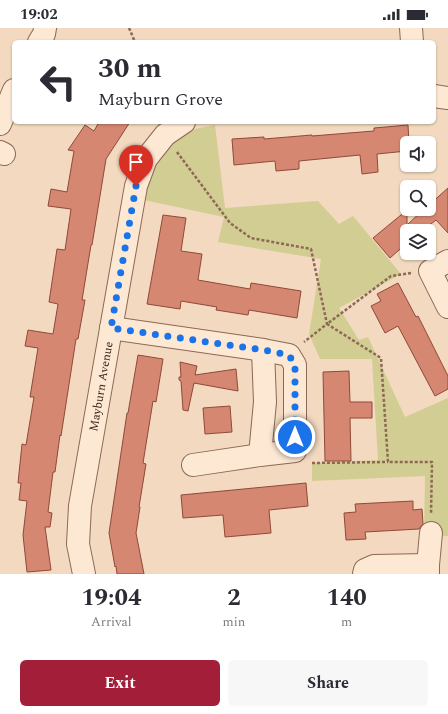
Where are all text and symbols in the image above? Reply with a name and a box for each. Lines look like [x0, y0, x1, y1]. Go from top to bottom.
text: 19:02 [20, 3, 58, 26]
text: 30 m [98, 47, 162, 90]
icon: left [32, 56, 84, 108]
text: Mayburn Grove [98, 86, 223, 113]
map controls [400, 136, 436, 260]
button: sound [400, 136, 436, 172]
pin [119, 145, 153, 186]
icon: arrive [125, 151, 147, 173]
button: search [400, 180, 436, 216]
button: layers [400, 224, 436, 260]
street label: Mayburn Avenue [84, 340, 119, 433]
position arrow [274, 416, 316, 458]
text: 19:04 [81, 580, 141, 616]
text: 2 [227, 580, 241, 616]
text: 140 [326, 580, 367, 616]
text: Arrival [91, 612, 132, 632]
text: min [223, 612, 245, 632]
text: m [341, 612, 352, 632]
button: Exit [20, 660, 220, 706]
button: Share [228, 660, 428, 706]

